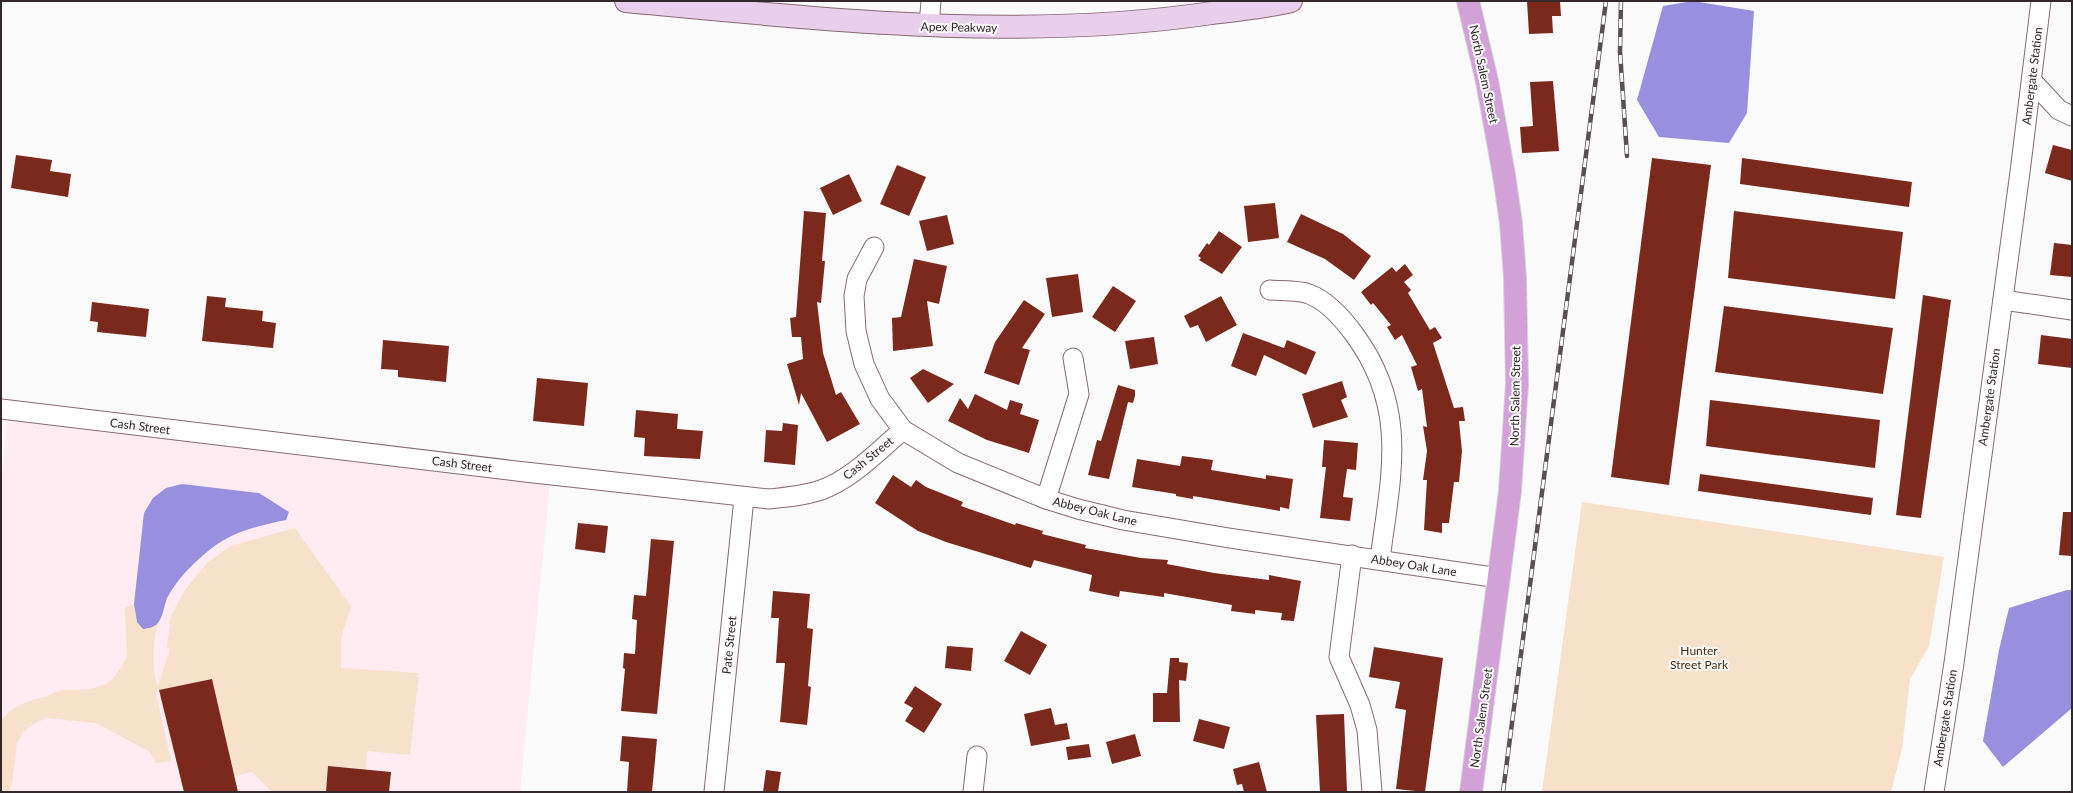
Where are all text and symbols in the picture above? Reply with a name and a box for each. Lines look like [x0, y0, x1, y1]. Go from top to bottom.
street label: Apex Peakway [920, 19, 998, 35]
street label: North Salem Street [1466, 23, 1502, 125]
street label: Ambergate Station [2019, 26, 2045, 126]
street label: North Salem Street [1507, 345, 1523, 446]
street label: Ambergate Station [1975, 347, 2003, 447]
street label: Cash Street [109, 415, 172, 437]
street label: Cash Street [840, 433, 897, 483]
street label: Cash Street [431, 453, 494, 475]
street label: Abbey Oak Lane [1051, 493, 1139, 529]
street label: Abbey Oak Lane [1370, 551, 1458, 579]
street label: Pate Street [718, 615, 740, 675]
park label: Hunter Street Park [1670, 643, 1729, 672]
street label: North Salem Street [1467, 667, 1496, 769]
street label: Ambergate Station [1930, 668, 1960, 768]

